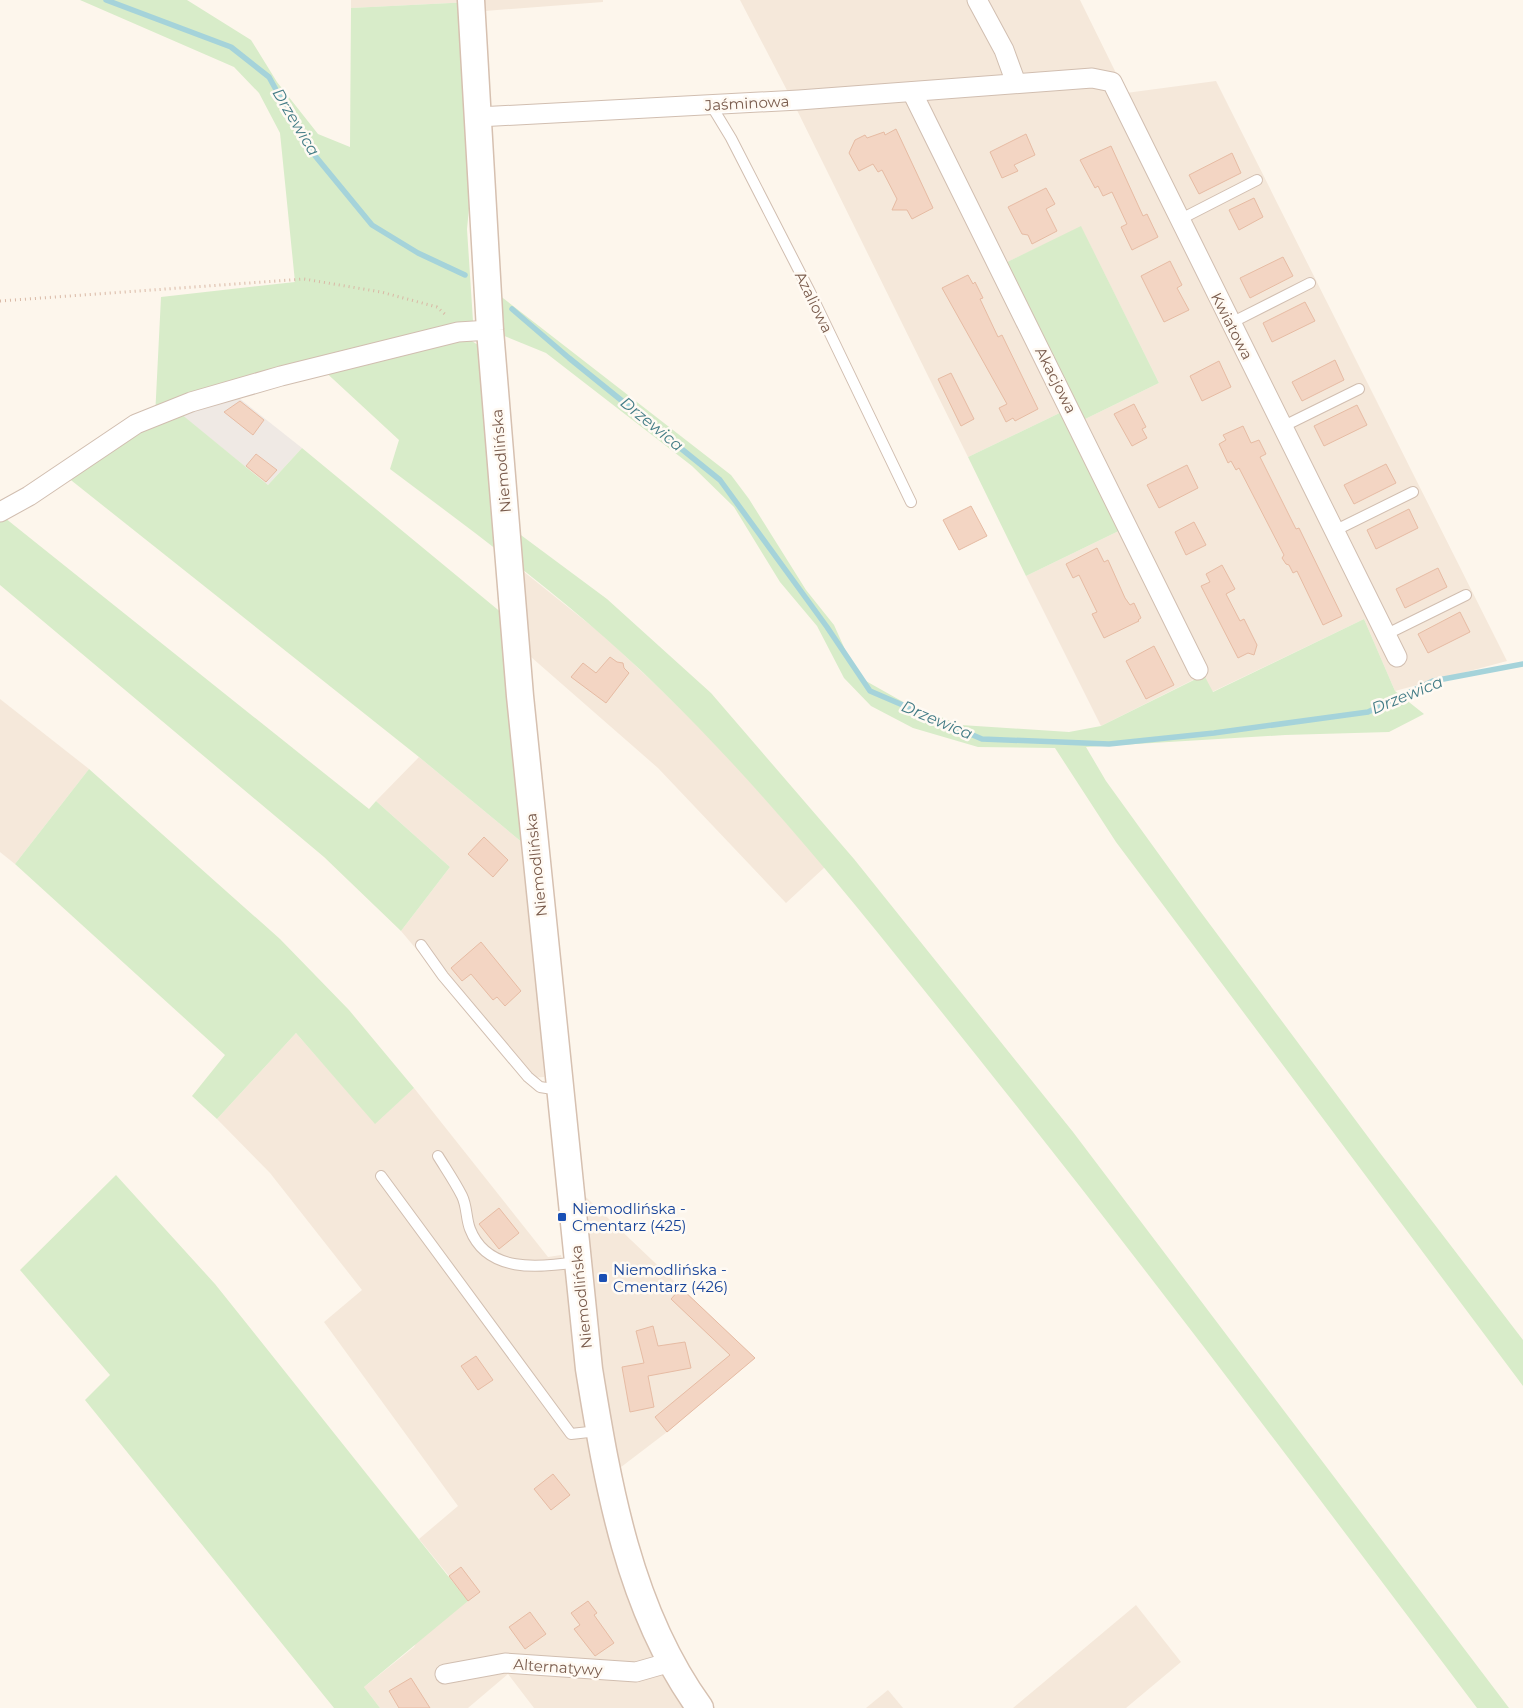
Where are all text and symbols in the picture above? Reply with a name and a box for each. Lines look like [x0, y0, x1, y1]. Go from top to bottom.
water label: Drzewica [268, 85, 324, 159]
street label: Jaśminowa [703, 91, 790, 115]
street label: Azaliowa [791, 268, 837, 336]
street label: Kwiatowa [1207, 289, 1257, 363]
street label: Akacjowa [1031, 344, 1081, 416]
water label: Drzewica [617, 393, 687, 455]
street label: Niemodlińska [487, 408, 515, 514]
water label: Drzewica [1369, 672, 1446, 718]
water label: Drzewica [899, 697, 975, 744]
street label: Niemodlińska [521, 812, 551, 918]
place label: Niemodlińska - Cmentarz (425) [572, 1199, 686, 1235]
marker: Niemodlińska - Cmentarz (425) [556, 1211, 568, 1223]
street label: Niemodlińska [566, 1244, 596, 1350]
place label: Niemodlińska - Cmentarz (426) [613, 1260, 728, 1296]
marker: Niemodlińska - Cmentarz (426) [597, 1272, 609, 1284]
street label: Alternatywy [513, 1654, 604, 1680]

